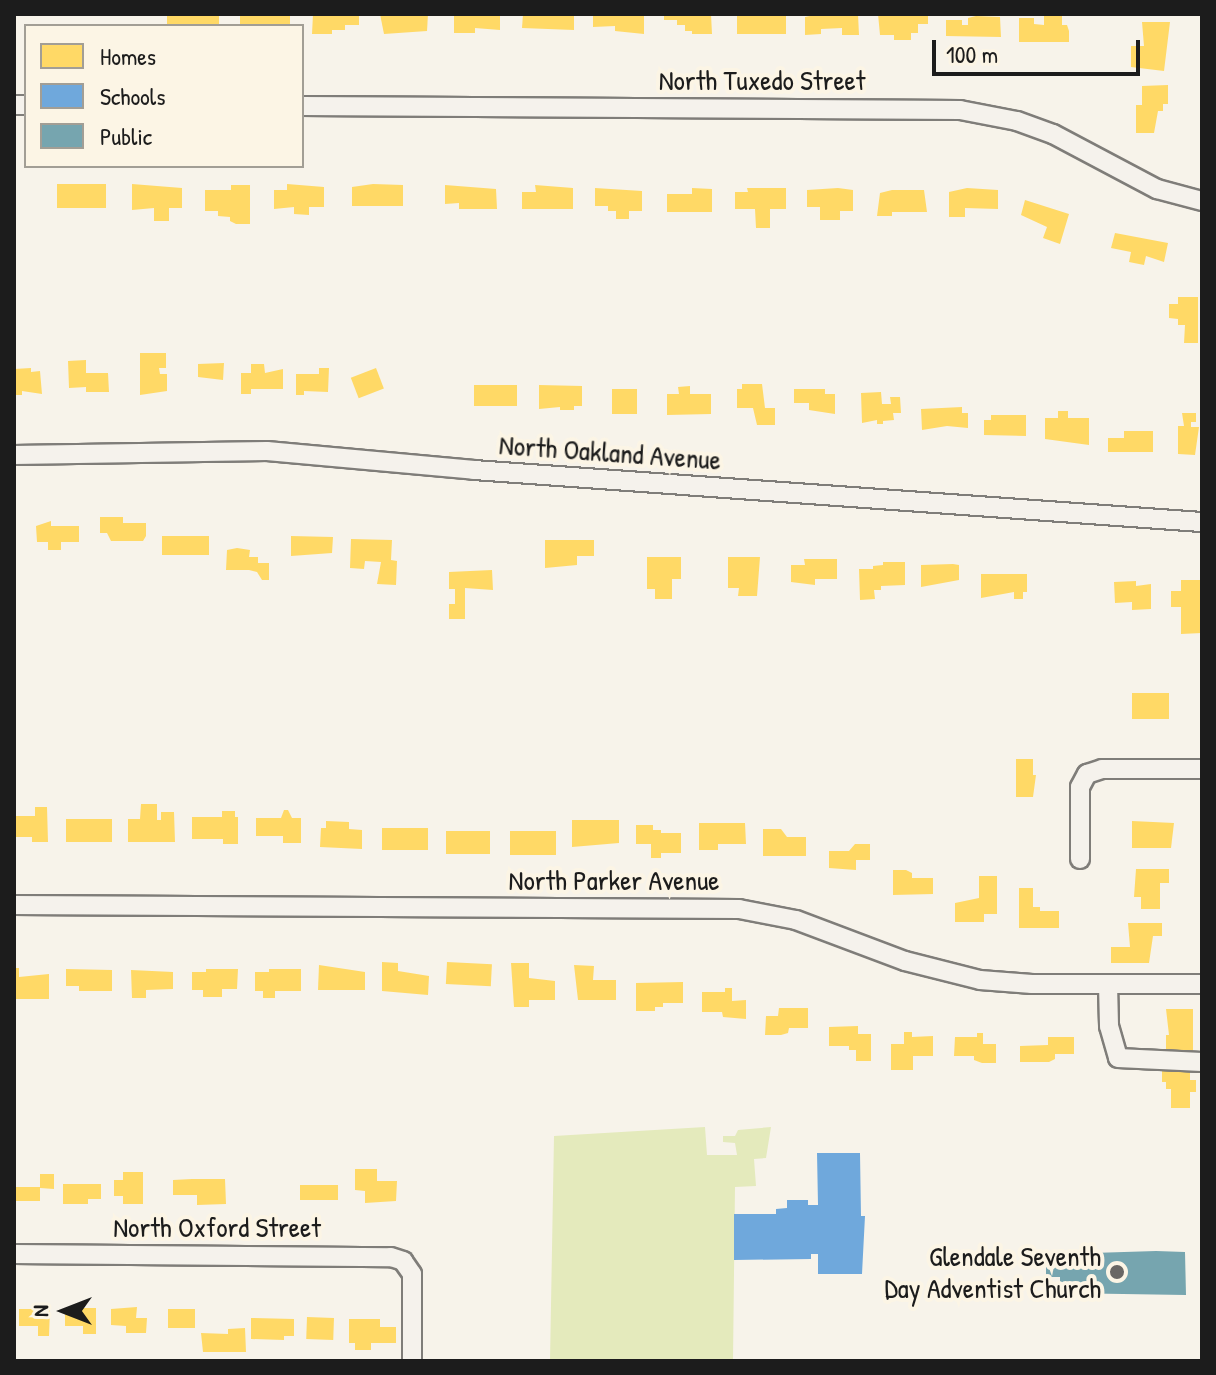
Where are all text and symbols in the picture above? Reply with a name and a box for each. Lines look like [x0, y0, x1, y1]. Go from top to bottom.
legend [24, 24, 304, 168]
scale bar [936, 24, 1144, 74]
text: 100 m [946, 38, 998, 70]
text: Homes [100, 40, 156, 72]
street label: North Tuxedo Street [659, 63, 865, 97]
text: Schools [100, 80, 165, 112]
text: Public [100, 120, 152, 152]
street label: North Oakland Avenue [498, 427, 722, 477]
street label: North Parker Avenue [508, 863, 720, 897]
street label: North Oxford Street [113, 1210, 321, 1244]
place label: Glendale Seventh Day Adventist Church [884, 1239, 1101, 1305]
marker: Glendale Seventh Day Adventist Church [1108, 1263, 1126, 1281]
north arrow [24, 1271, 104, 1351]
text: N [25, 1305, 55, 1317]

